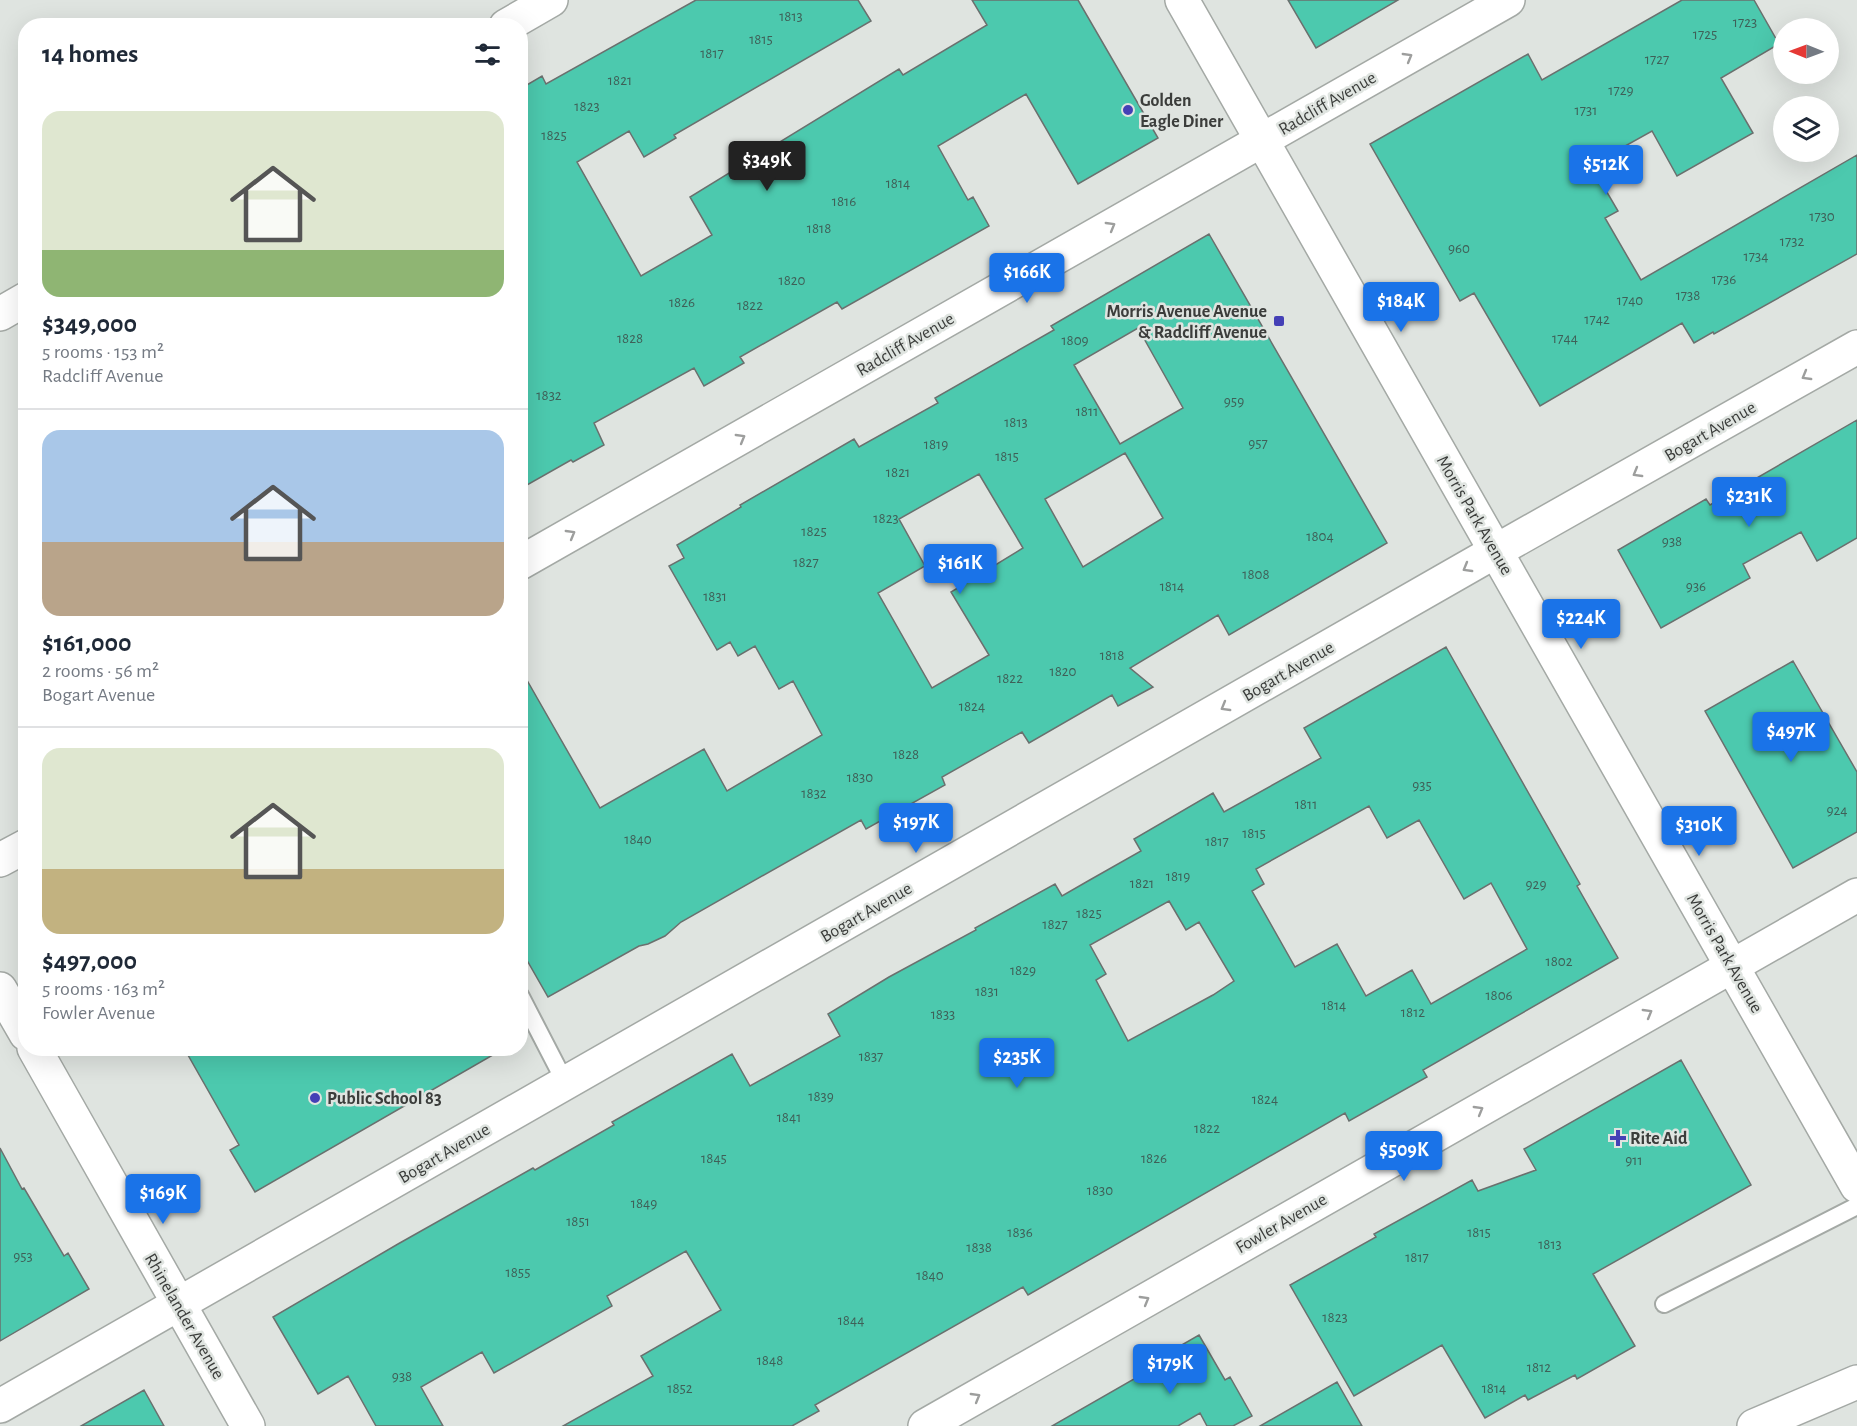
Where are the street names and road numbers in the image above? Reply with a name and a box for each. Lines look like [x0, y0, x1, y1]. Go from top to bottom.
street label: Radcliff Avenue [1276, 69, 1379, 139]
street label: Radcliff Avenue [854, 310, 957, 380]
street label: Bogart Avenue [1662, 399, 1759, 465]
street label: Morris Park Avenue [1433, 453, 1516, 578]
street label: Bogart Avenue [1240, 639, 1337, 705]
street label: Bogart Avenue [818, 880, 915, 946]
street label: Morris Park Avenue [1683, 891, 1766, 1016]
street label: Bogart Avenue [396, 1121, 493, 1187]
street label: Fowler Avenue [1233, 1191, 1330, 1257]
street label: Rhinelander Avenue [141, 1251, 227, 1382]

